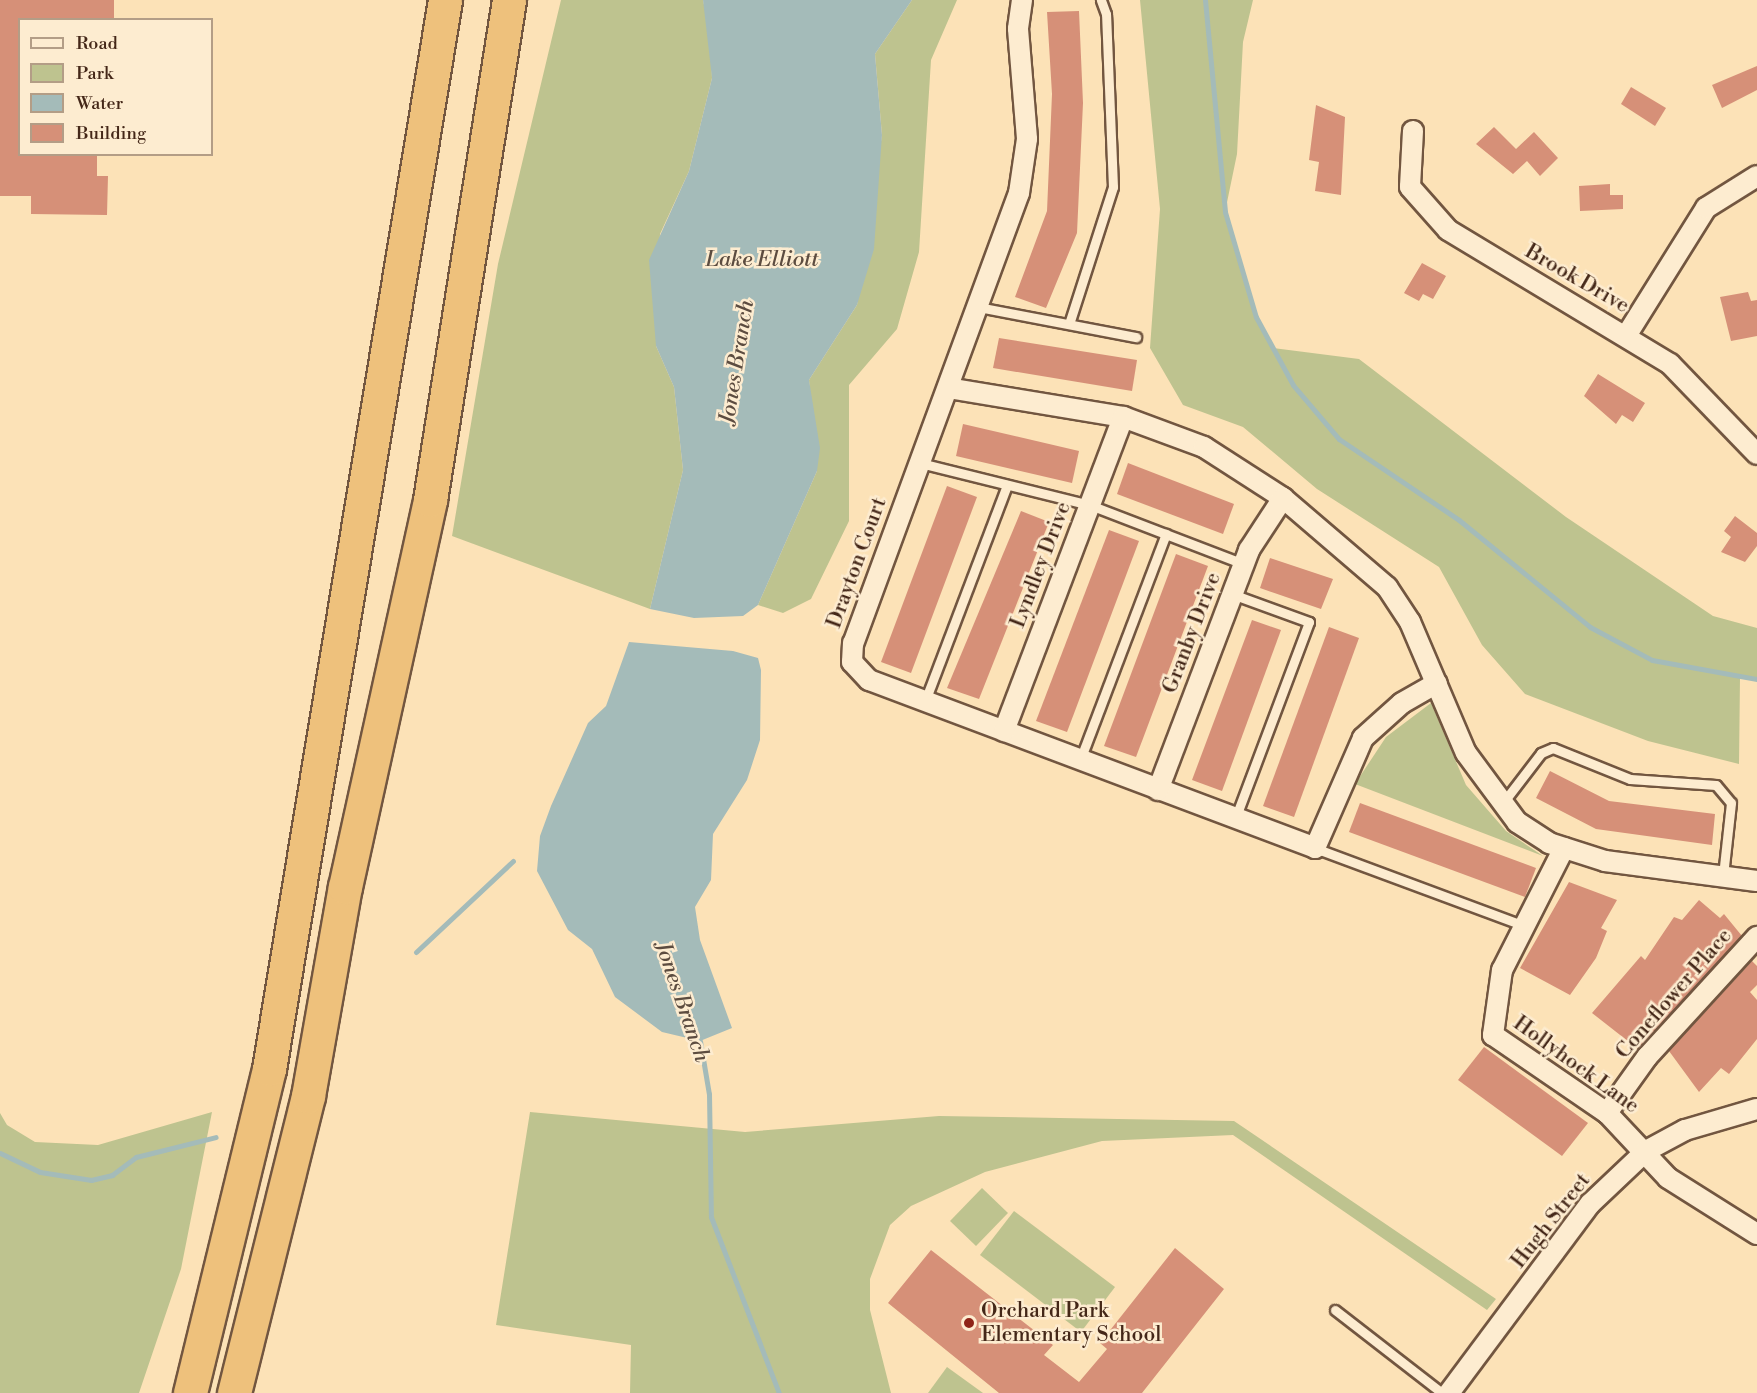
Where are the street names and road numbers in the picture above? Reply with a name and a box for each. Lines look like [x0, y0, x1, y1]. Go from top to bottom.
street label: Brook Drive [1520, 239, 1634, 319]
street label: Drayton Court [822, 494, 892, 632]
street label: Lyndley Drive [1005, 499, 1077, 631]
street label: Granby Drive [1157, 569, 1227, 697]
street label: Coneflower Place [1611, 924, 1737, 1064]
street label: Hollyhock Lane [1508, 1011, 1644, 1119]
street label: Hugh Street [1506, 1169, 1596, 1273]

